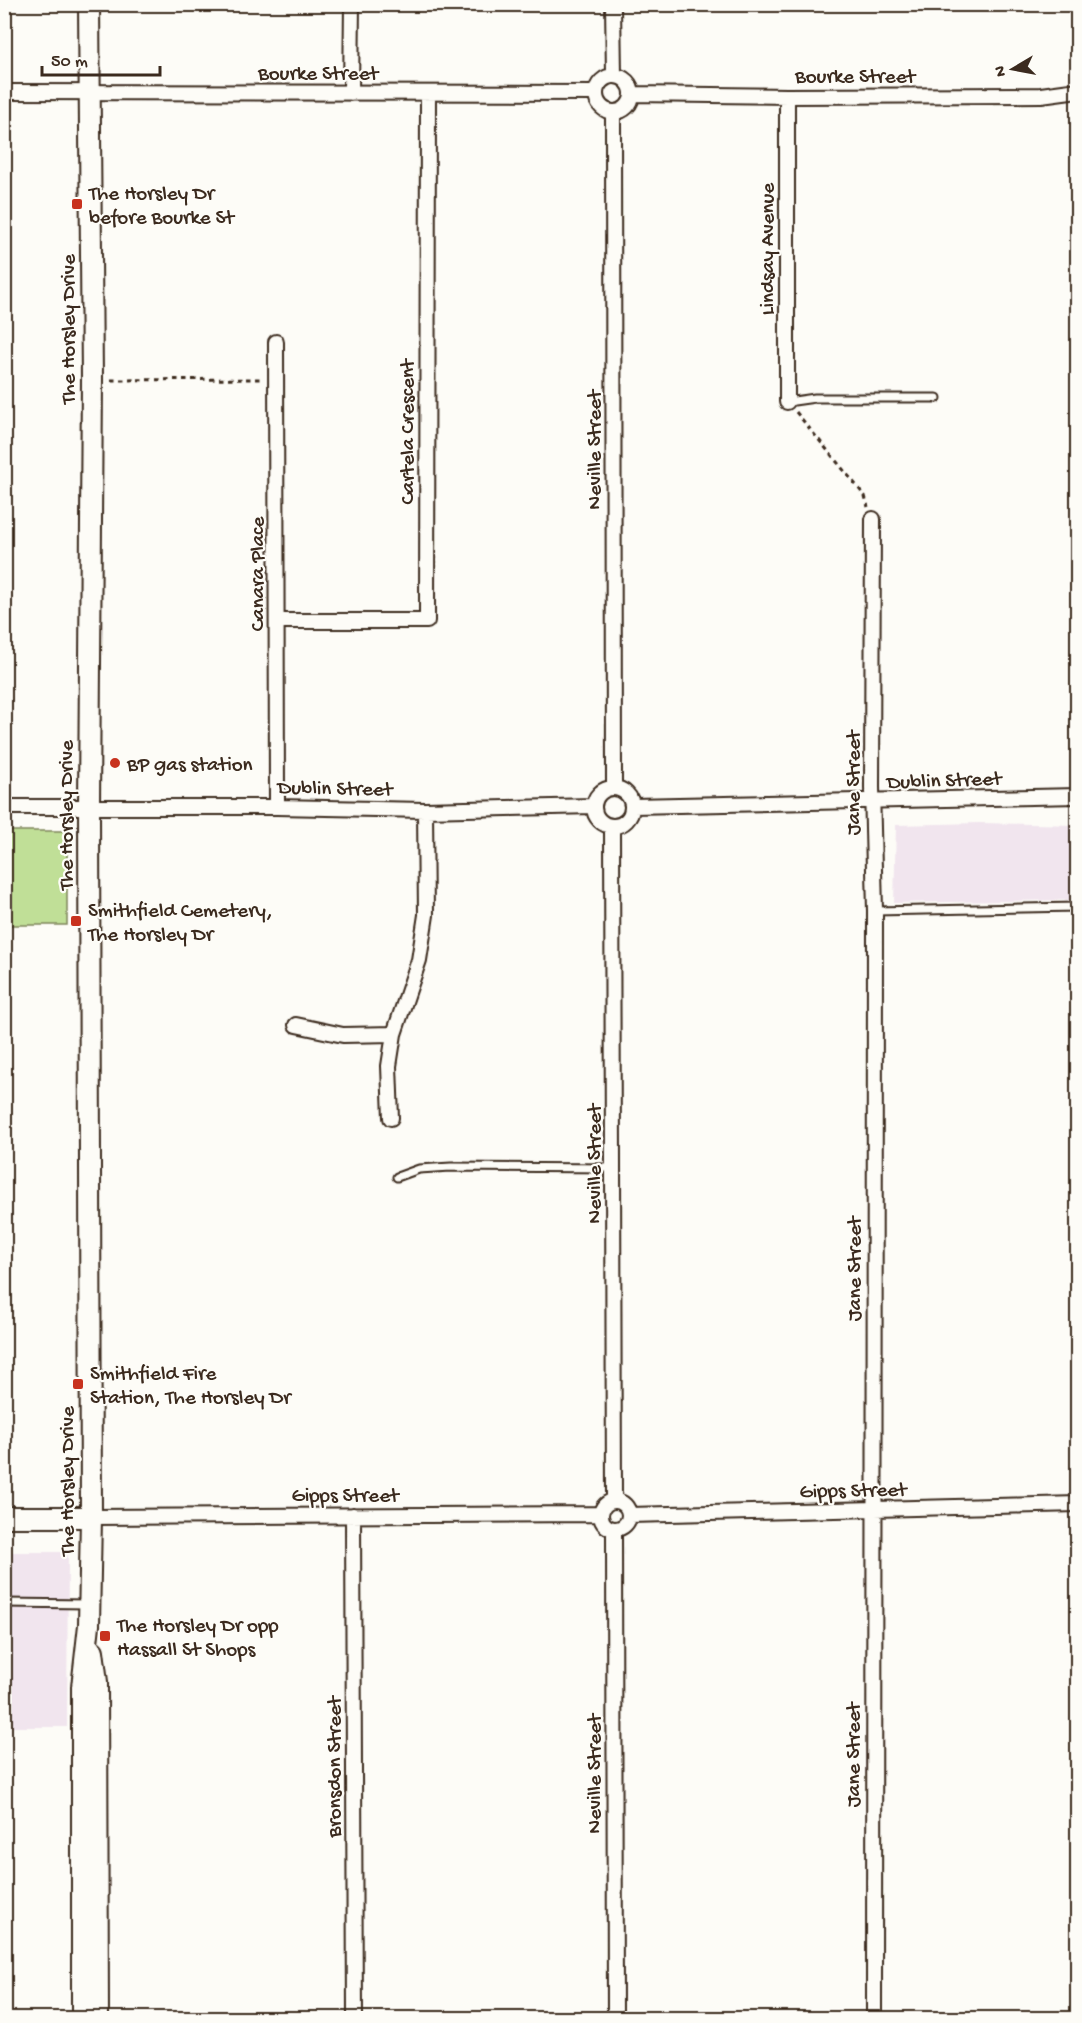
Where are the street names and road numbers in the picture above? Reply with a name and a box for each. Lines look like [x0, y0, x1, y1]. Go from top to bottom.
street label: Bourke Street [257, 63, 380, 88]
street label: Bourke Street [794, 66, 917, 91]
street label: Lindsay Avenue [757, 182, 782, 315]
street label: The Horsley Drive [58, 253, 83, 405]
street label: Cartela Crescent [397, 357, 422, 505]
street label: Neville Street [584, 388, 609, 510]
street label: Canara Place [247, 516, 272, 631]
street label: Jane Street [843, 728, 868, 835]
street label: The Horsley Drive [56, 739, 81, 891]
street label: Dublin Street [884, 768, 1004, 797]
street label: Dublin Street [275, 777, 395, 804]
street label: Neville Street [584, 1102, 609, 1224]
street label: Jane Street [844, 1214, 869, 1321]
street label: The Horsley Drive [57, 1405, 82, 1557]
street label: Gipps Street [799, 1479, 909, 1506]
street label: Gipps Street [291, 1485, 401, 1510]
street label: Bronsdon Street [324, 1694, 349, 1838]
street label: Jane Street [843, 1700, 868, 1807]
street label: Neville Street [584, 1712, 609, 1834]

